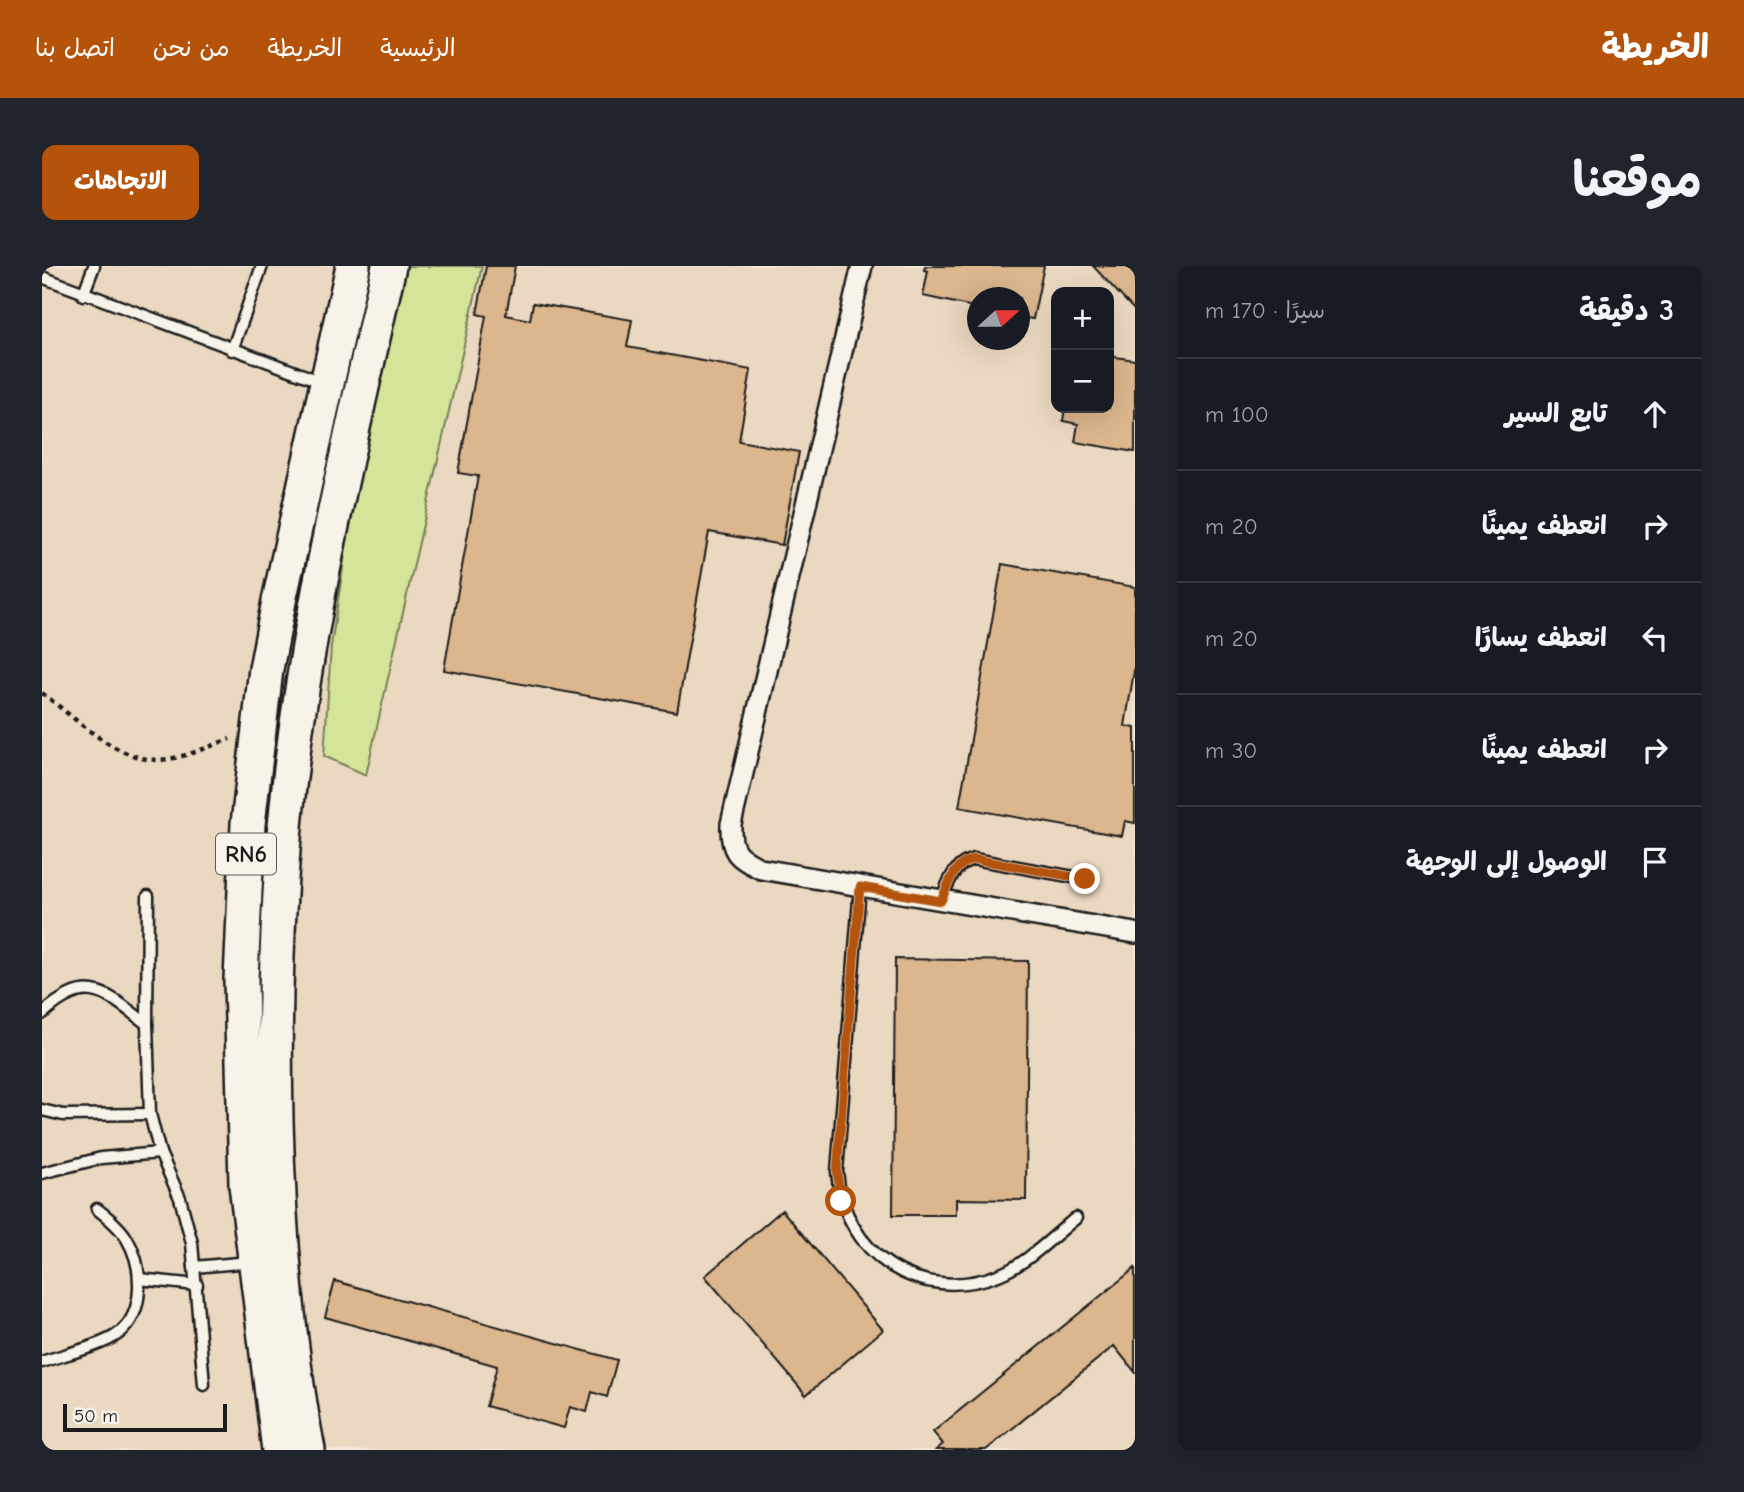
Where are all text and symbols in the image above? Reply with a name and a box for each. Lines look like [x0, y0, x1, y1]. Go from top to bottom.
text: الخريطة [1602, 28, 1709, 66]
text: اتصل بنا [35, 34, 115, 62]
text: من نحن [153, 34, 229, 62]
text: الخريطة [267, 34, 342, 62]
text: الرئيسية [380, 34, 456, 62]
button: الاتجاهات [42, 145, 199, 220]
text: موقعنا [1572, 152, 1702, 208]
north arrow [967, 287, 1030, 350]
map controls [1051, 287, 1114, 413]
button: + [1051, 287, 1114, 350]
text: 3 دقيقة [1579, 293, 1674, 328]
text: سيرًا · 170 m [1205, 297, 1325, 324]
button: − [1051, 350, 1114, 413]
icon: ahead [1636, 395, 1674, 433]
text: تابع السير [1505, 399, 1607, 429]
text: 100 m [1205, 401, 1269, 428]
icon: right [1636, 507, 1674, 545]
text: انعطف يمينًا [1482, 511, 1607, 541]
text: 20 m [1205, 513, 1258, 540]
icon: left [1636, 619, 1674, 657]
text: انعطف يسارًا [1475, 623, 1607, 653]
text: 20 m [1205, 625, 1258, 652]
icon: right [1636, 731, 1674, 769]
text: انعطف يمينًا [1482, 735, 1607, 765]
text: 30 m [1205, 737, 1257, 764]
road number: RN6 [216, 834, 276, 874]
icon: arrive [1636, 843, 1674, 881]
text: الوصول إلى الوجهة [1406, 847, 1607, 877]
route end [1069, 863, 1100, 894]
route start [825, 1185, 856, 1216]
scale bar [63, 1401, 228, 1433]
text: 50 m [74, 1405, 118, 1427]

